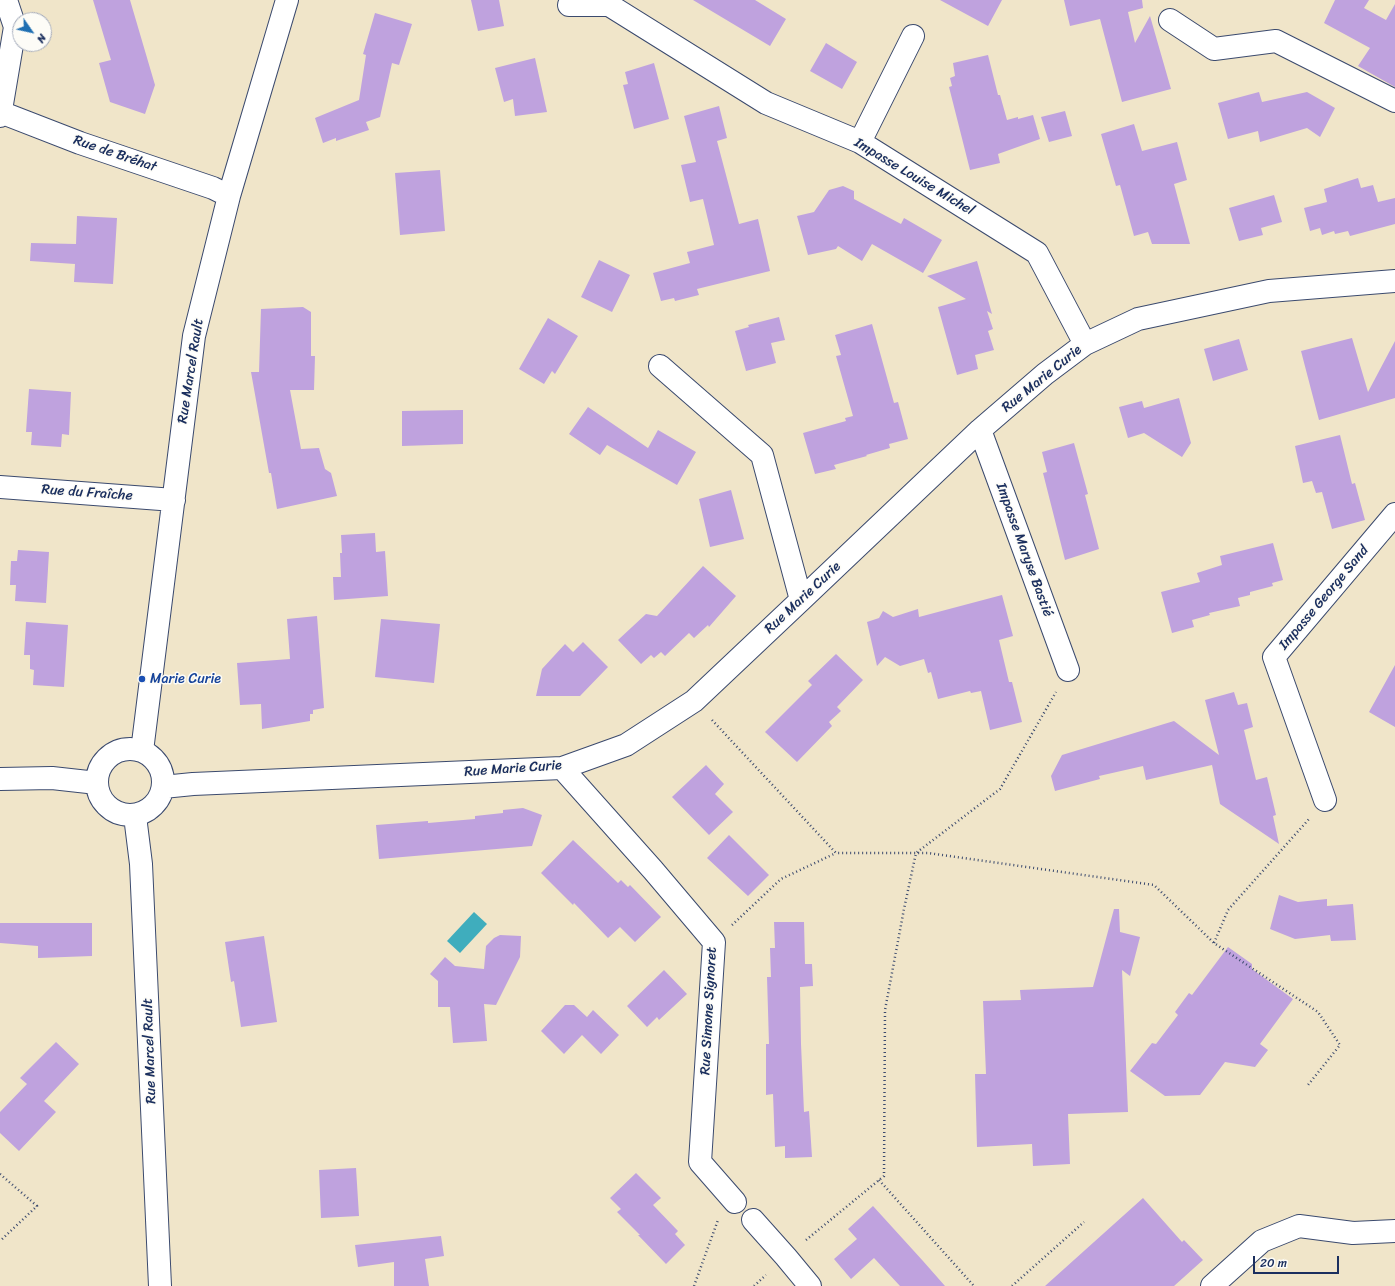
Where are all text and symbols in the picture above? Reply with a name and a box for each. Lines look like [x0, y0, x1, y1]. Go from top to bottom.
north arrow [12, 12, 52, 52]
text: N [32, 30, 52, 47]
street label: Rue de Bréhat [71, 132, 159, 176]
street label: Impasse Louise Michel [851, 135, 977, 219]
street label: Rue Marcel Rault [174, 317, 208, 425]
street label: Rue Marie Curie [999, 342, 1085, 416]
street label: Rue du Fraîche [41, 481, 133, 505]
street label: Impasse Maryse Bastié [992, 481, 1056, 619]
street label: Impasse George Sand [1276, 543, 1372, 653]
street label: Rue Marie Curie [761, 558, 845, 638]
place label: Marie Curie [150, 671, 221, 687]
marker: Marie Curie [137, 674, 147, 684]
street label: Rue Marie Curie [464, 757, 562, 781]
street label: Rue Simone Signoret [697, 947, 721, 1075]
street label: Rue Marcel Rault [140, 998, 160, 1104]
scale bar [1255, 1248, 1341, 1274]
text: 20 m [1260, 1252, 1287, 1274]

